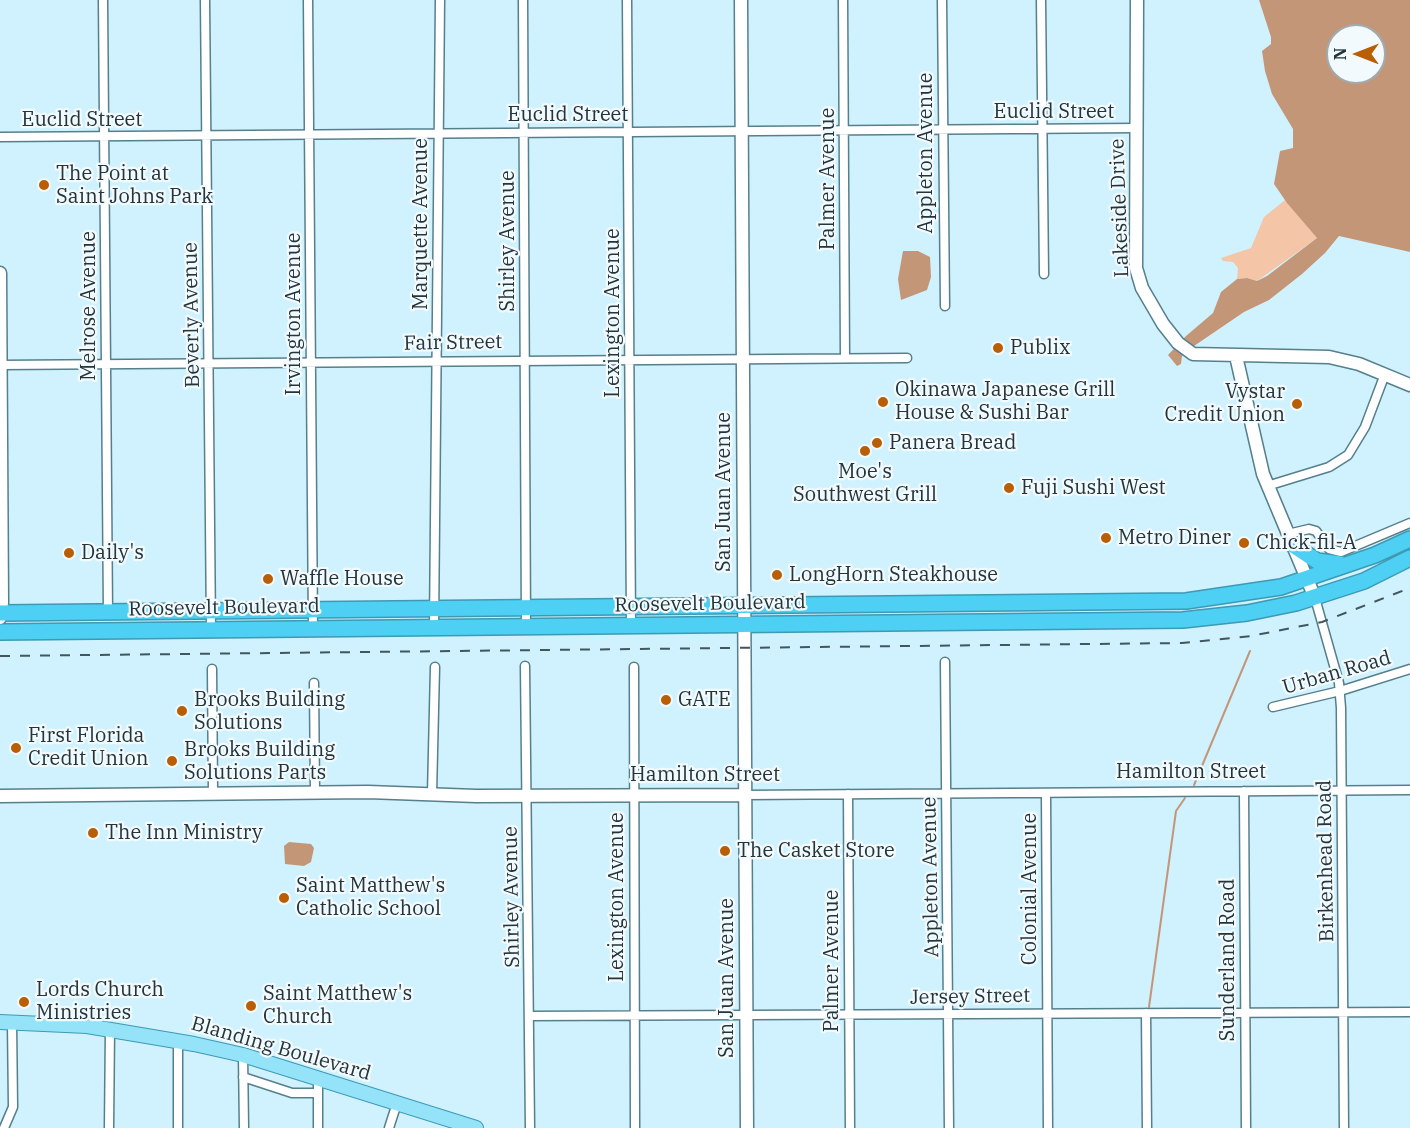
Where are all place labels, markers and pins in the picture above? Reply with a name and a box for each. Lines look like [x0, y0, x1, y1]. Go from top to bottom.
place label: The Point at Saint Johns Park [56, 162, 213, 209]
marker: The Point at Saint Johns Park [37, 178, 51, 192]
place label: Publix [1010, 336, 1070, 360]
marker: Publix [991, 341, 1005, 355]
place label: Okinawa Japanese Grill House & Sushi Bar [895, 378, 1115, 425]
place label: Vystar Credit Union [1165, 380, 1285, 427]
marker: Okinawa Japanese Grill House & Sushi Bar [876, 395, 890, 409]
marker: Vystar Credit Union [1290, 397, 1304, 411]
place label: Panera Bread [889, 431, 1016, 455]
marker: Panera Bread [870, 436, 884, 450]
marker: Moe's Southwest Grill [858, 444, 872, 458]
place label: Moe's Southwest Grill [793, 460, 937, 507]
place label: Fuji Sushi West [1021, 476, 1166, 500]
marker: Fuji Sushi West [1002, 481, 1016, 495]
place label: Metro Diner [1118, 526, 1231, 550]
marker: Metro Diner [1099, 531, 1113, 545]
place label: Chick-fil-A [1256, 531, 1357, 555]
marker: Chick-fil-A [1237, 536, 1251, 550]
place label: Daily's [81, 541, 144, 565]
marker: Daily's [62, 546, 76, 560]
place label: LongHorn Steakhouse [789, 563, 998, 587]
place label: Waffle House [280, 567, 404, 591]
marker: LongHorn Steakhouse [770, 568, 784, 582]
marker: Waffle House [261, 572, 275, 586]
place label: Brooks Building Solutions [194, 688, 345, 735]
place label: GATE [678, 688, 731, 712]
marker: GATE [659, 693, 673, 707]
marker: Brooks Building Solutions [175, 704, 189, 718]
place label: First Florida Credit Union [28, 724, 148, 771]
place label: Brooks Building Solutions Parts [184, 738, 335, 785]
marker: First Florida Credit Union [9, 741, 23, 755]
marker: Brooks Building Solutions Parts [165, 754, 179, 768]
place label: The Inn Ministry [105, 821, 263, 845]
marker: The Inn Ministry [86, 826, 100, 840]
place label: The Casket Store [737, 839, 895, 863]
marker: The Casket Store [718, 844, 732, 858]
place label: Saint Matthew's Catholic School [296, 874, 445, 921]
marker: Saint Matthew's Catholic School [277, 891, 291, 905]
place label: Lords Church Ministries [36, 978, 164, 1025]
place label: Saint Matthew's Church [263, 982, 412, 1029]
marker: Lords Church Ministries [17, 995, 31, 1009]
marker: Saint Matthew's Church [244, 999, 258, 1013]

